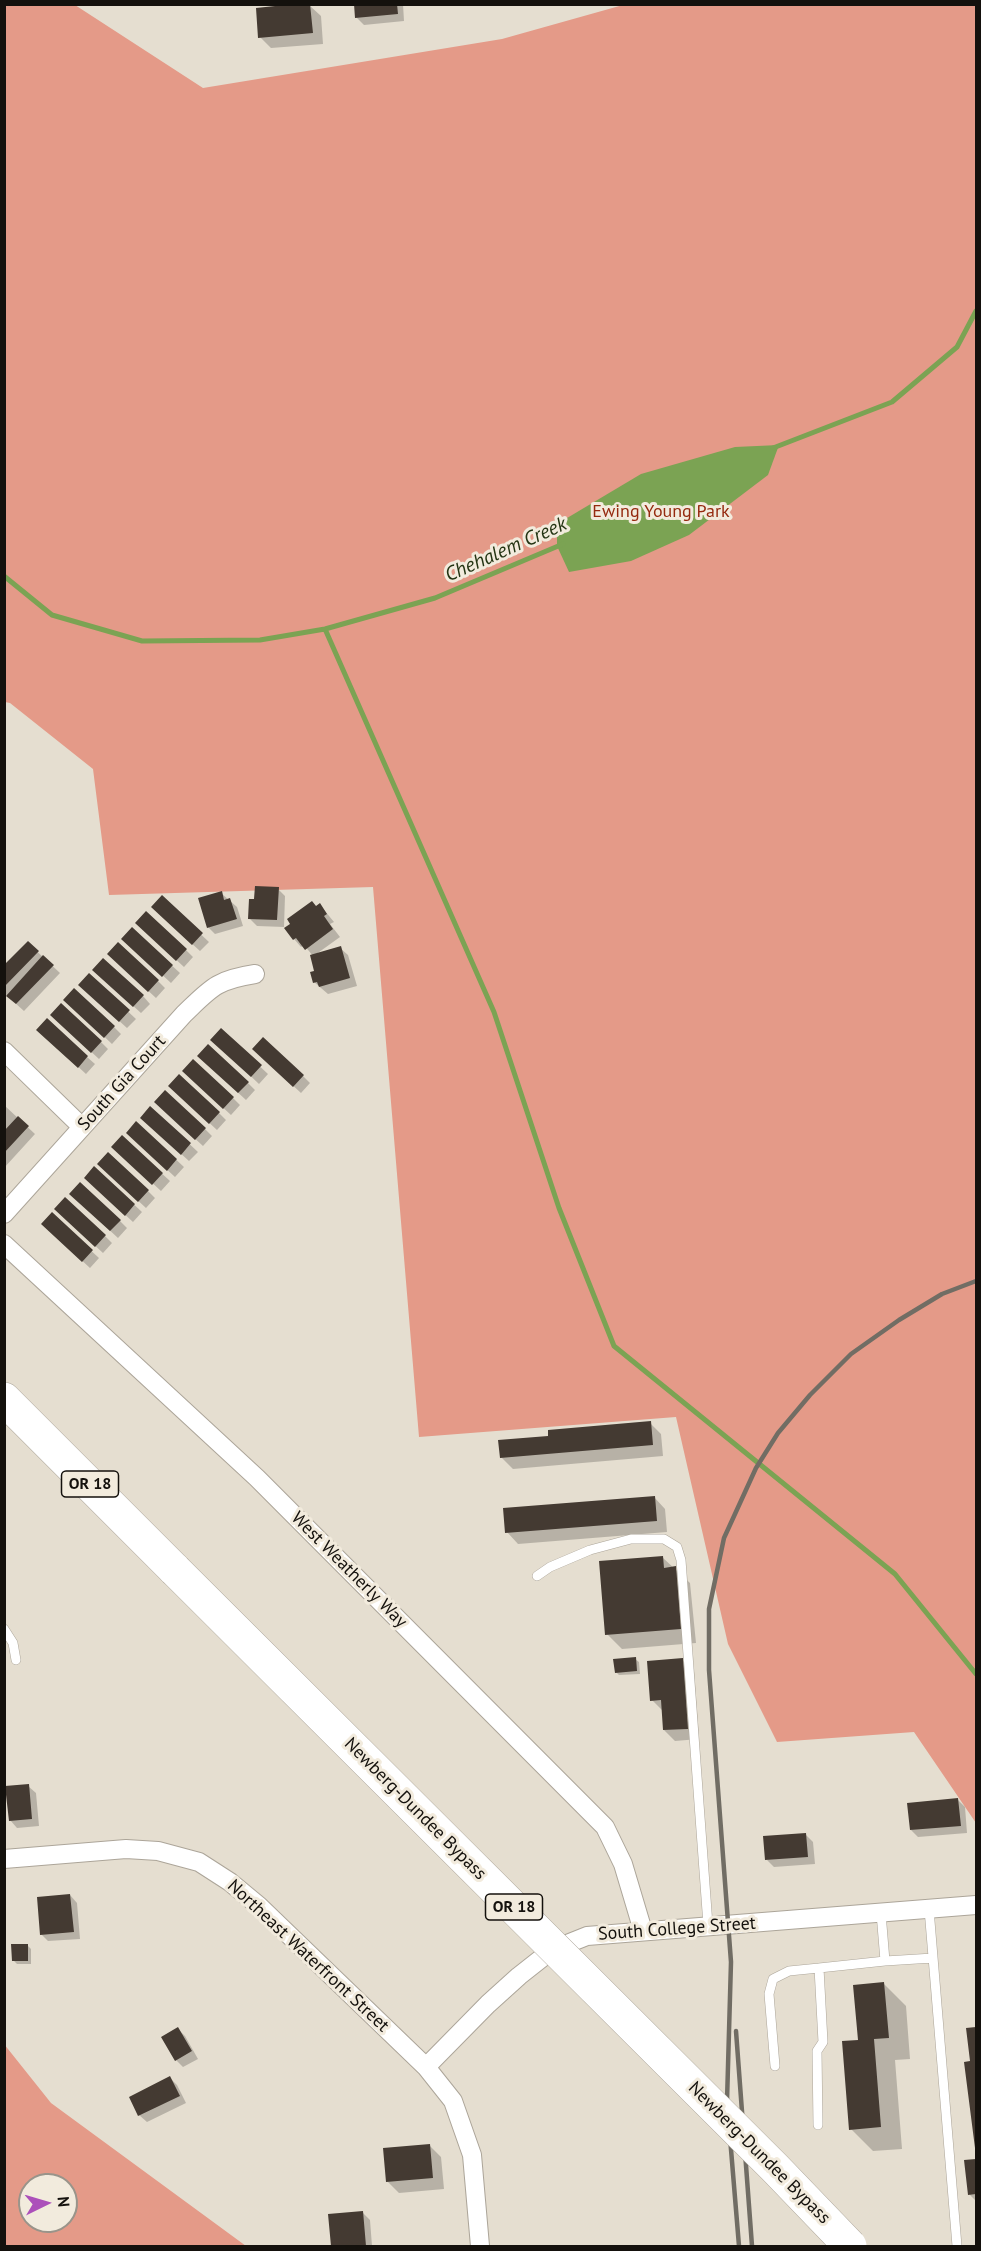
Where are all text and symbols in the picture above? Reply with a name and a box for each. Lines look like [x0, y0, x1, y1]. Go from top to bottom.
park label: Ewing Young Park [592, 501, 730, 523]
water label: Chehalem Creek [441, 512, 571, 588]
street label: South Gia Court [73, 1031, 171, 1135]
road number: OR 18 [62, 1471, 118, 1497]
street label: West Weatherly Way [287, 1508, 411, 1632]
street label: Newberg-Dundee Bypass [339, 1733, 491, 1885]
street label: Northeast Waterfront Street [223, 1875, 393, 2037]
road number: OR 18 [486, 1894, 542, 1920]
street label: South College Street [597, 1913, 757, 1945]
street label: Newberg-Dundee Bypass [683, 2077, 835, 2229]
north arrow [18, 2173, 78, 2233]
text: N [54, 2195, 74, 2208]

